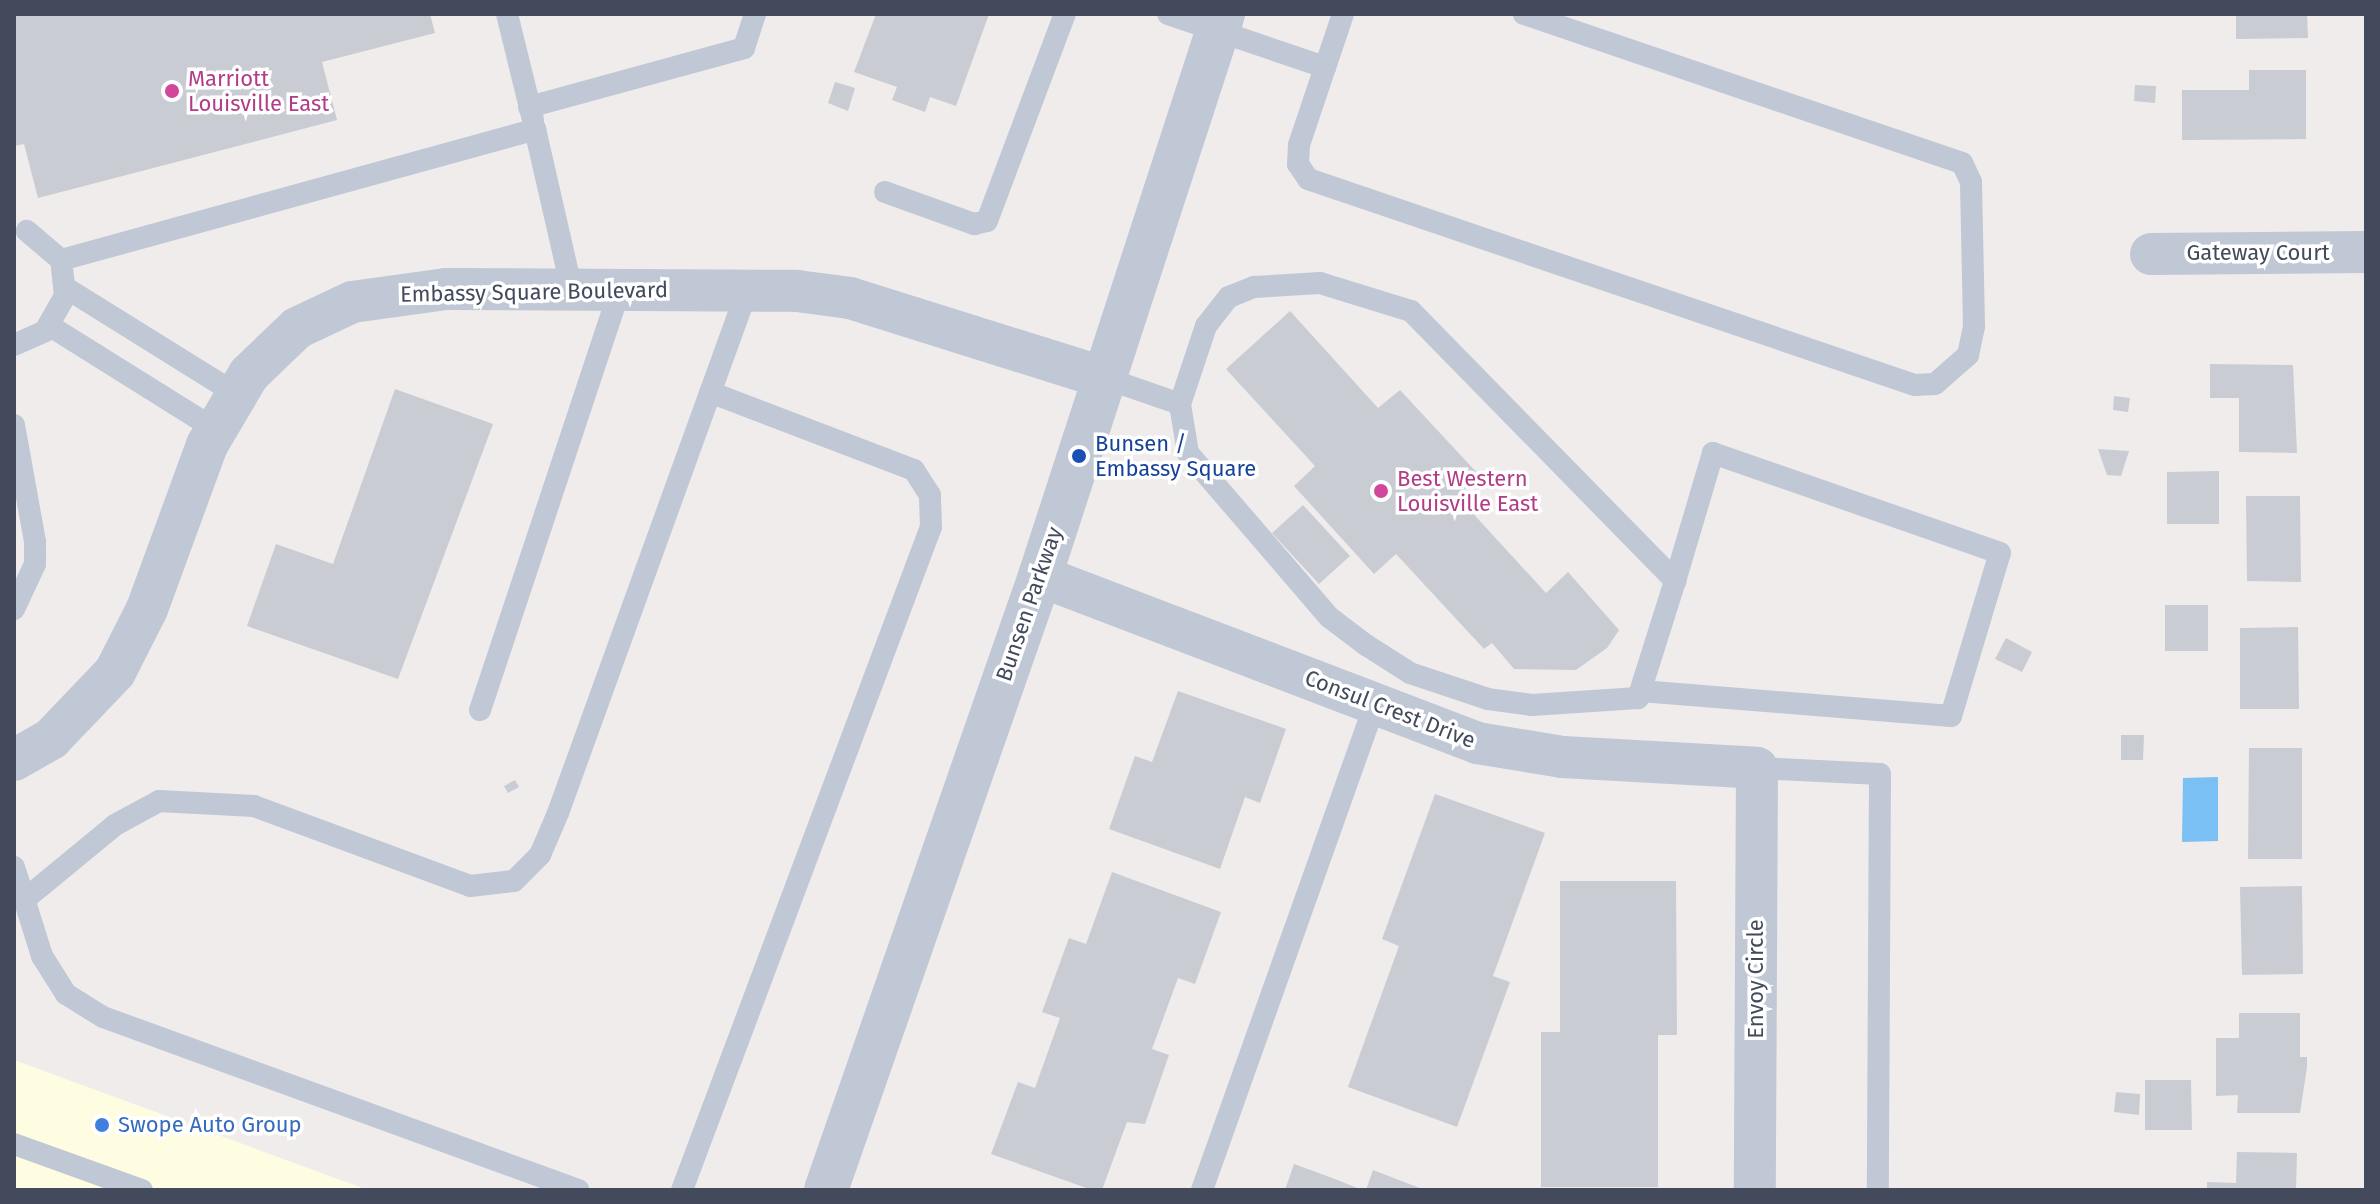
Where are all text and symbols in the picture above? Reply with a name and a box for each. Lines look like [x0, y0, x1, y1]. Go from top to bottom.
place label: Marriott Louisville East [188, 65, 329, 116]
marker: Marriott Louisville East [163, 82, 181, 100]
street label: Gateway Court [2186, 240, 2330, 266]
street label: Embassy Square Boulevard [400, 276, 668, 308]
place label: Bunsen / Embassy Square [1095, 430, 1256, 482]
marker: Bunsen / Embassy Square [1070, 447, 1088, 465]
place label: Best Western Louisville East [1397, 465, 1538, 516]
marker: Best Western Louisville East [1372, 482, 1390, 500]
street label: Bunsen Parkway [990, 523, 1068, 685]
street label: Consul Crest Drive [1301, 664, 1479, 754]
street label: Envoy Circle [1743, 919, 1769, 1039]
place label: Swope Auto Group [118, 1112, 302, 1138]
marker: Swope Auto Group [93, 1116, 111, 1134]

